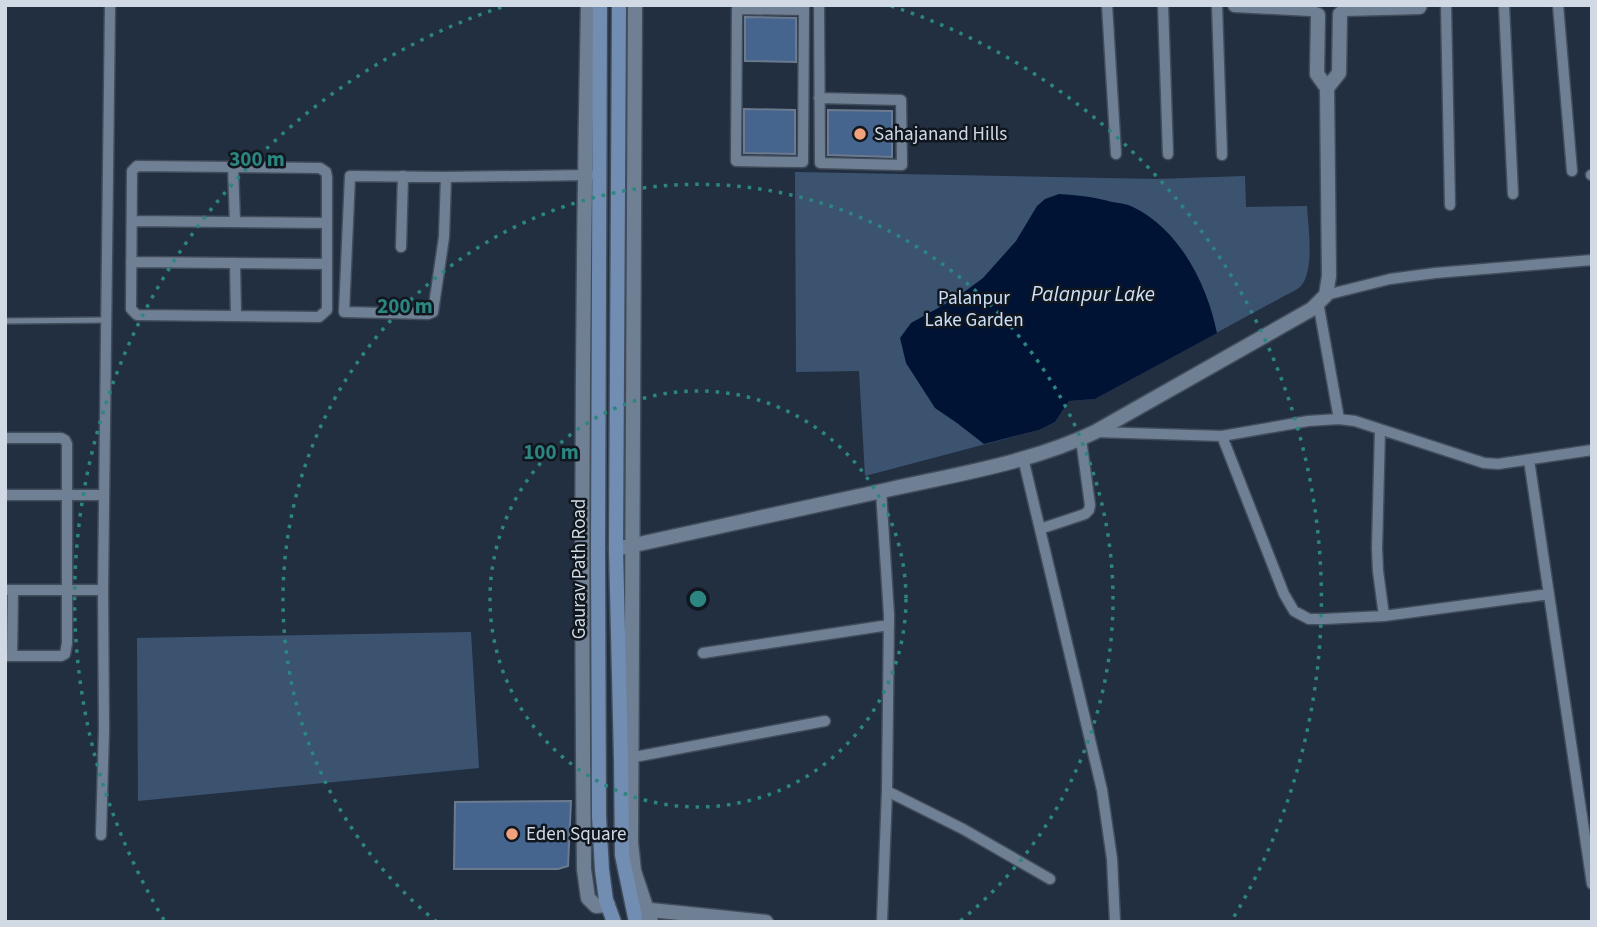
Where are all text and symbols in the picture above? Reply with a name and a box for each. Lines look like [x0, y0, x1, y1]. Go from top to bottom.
place label: Sahajanand Hills [874, 121, 1007, 148]
marker: Sahajanand Hills [852, 126, 868, 142]
text: 300 m [229, 144, 285, 174]
water label: Palanpur Lake [1031, 279, 1155, 309]
park label: Palanpur Lake Garden [924, 285, 1024, 334]
text: 200 m [377, 291, 433, 321]
text: 100 m [523, 437, 579, 467]
street label: Gaurav Path Road [566, 499, 593, 639]
centre of rings [686, 587, 710, 611]
place label: Eden Square [526, 821, 626, 848]
marker: Eden Square [504, 826, 520, 842]

